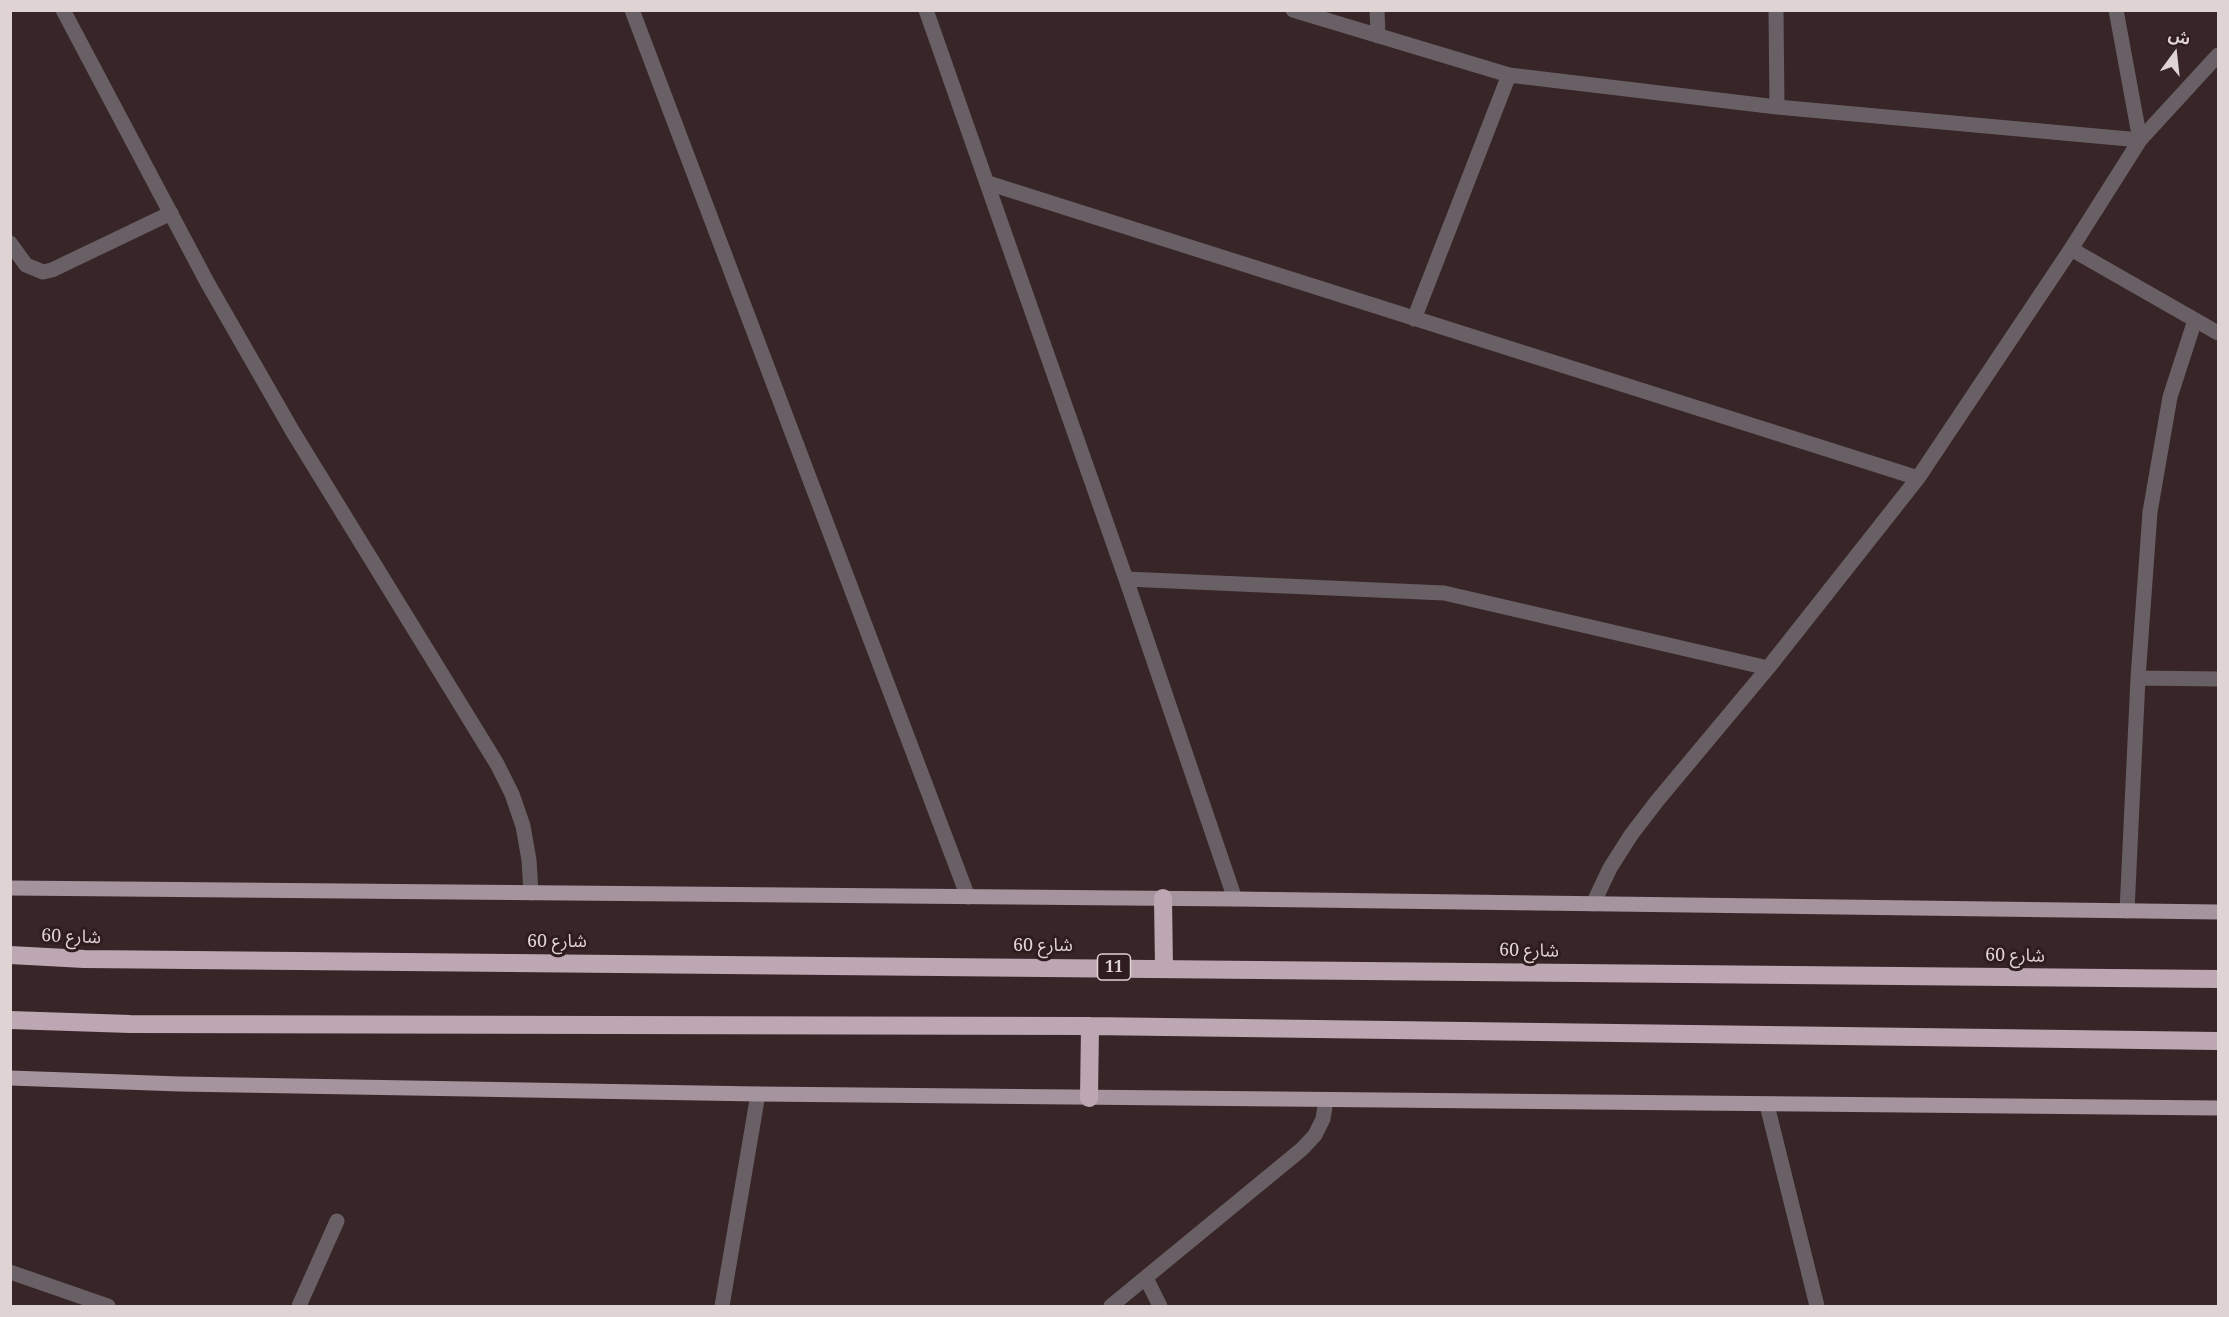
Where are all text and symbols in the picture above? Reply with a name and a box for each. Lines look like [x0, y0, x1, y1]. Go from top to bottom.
text: ش [2166, 23, 2193, 50]
north arrow [2145, 24, 2205, 84]
street label: شارع 60 [41, 925, 101, 949]
street label: شارع 60 [527, 931, 587, 953]
street label: شارع 60 [1013, 935, 1073, 957]
street label: شارع 60 [1499, 940, 1559, 962]
street label: شارع 60 [1985, 945, 2045, 967]
road number: 11 [1098, 954, 1130, 980]

